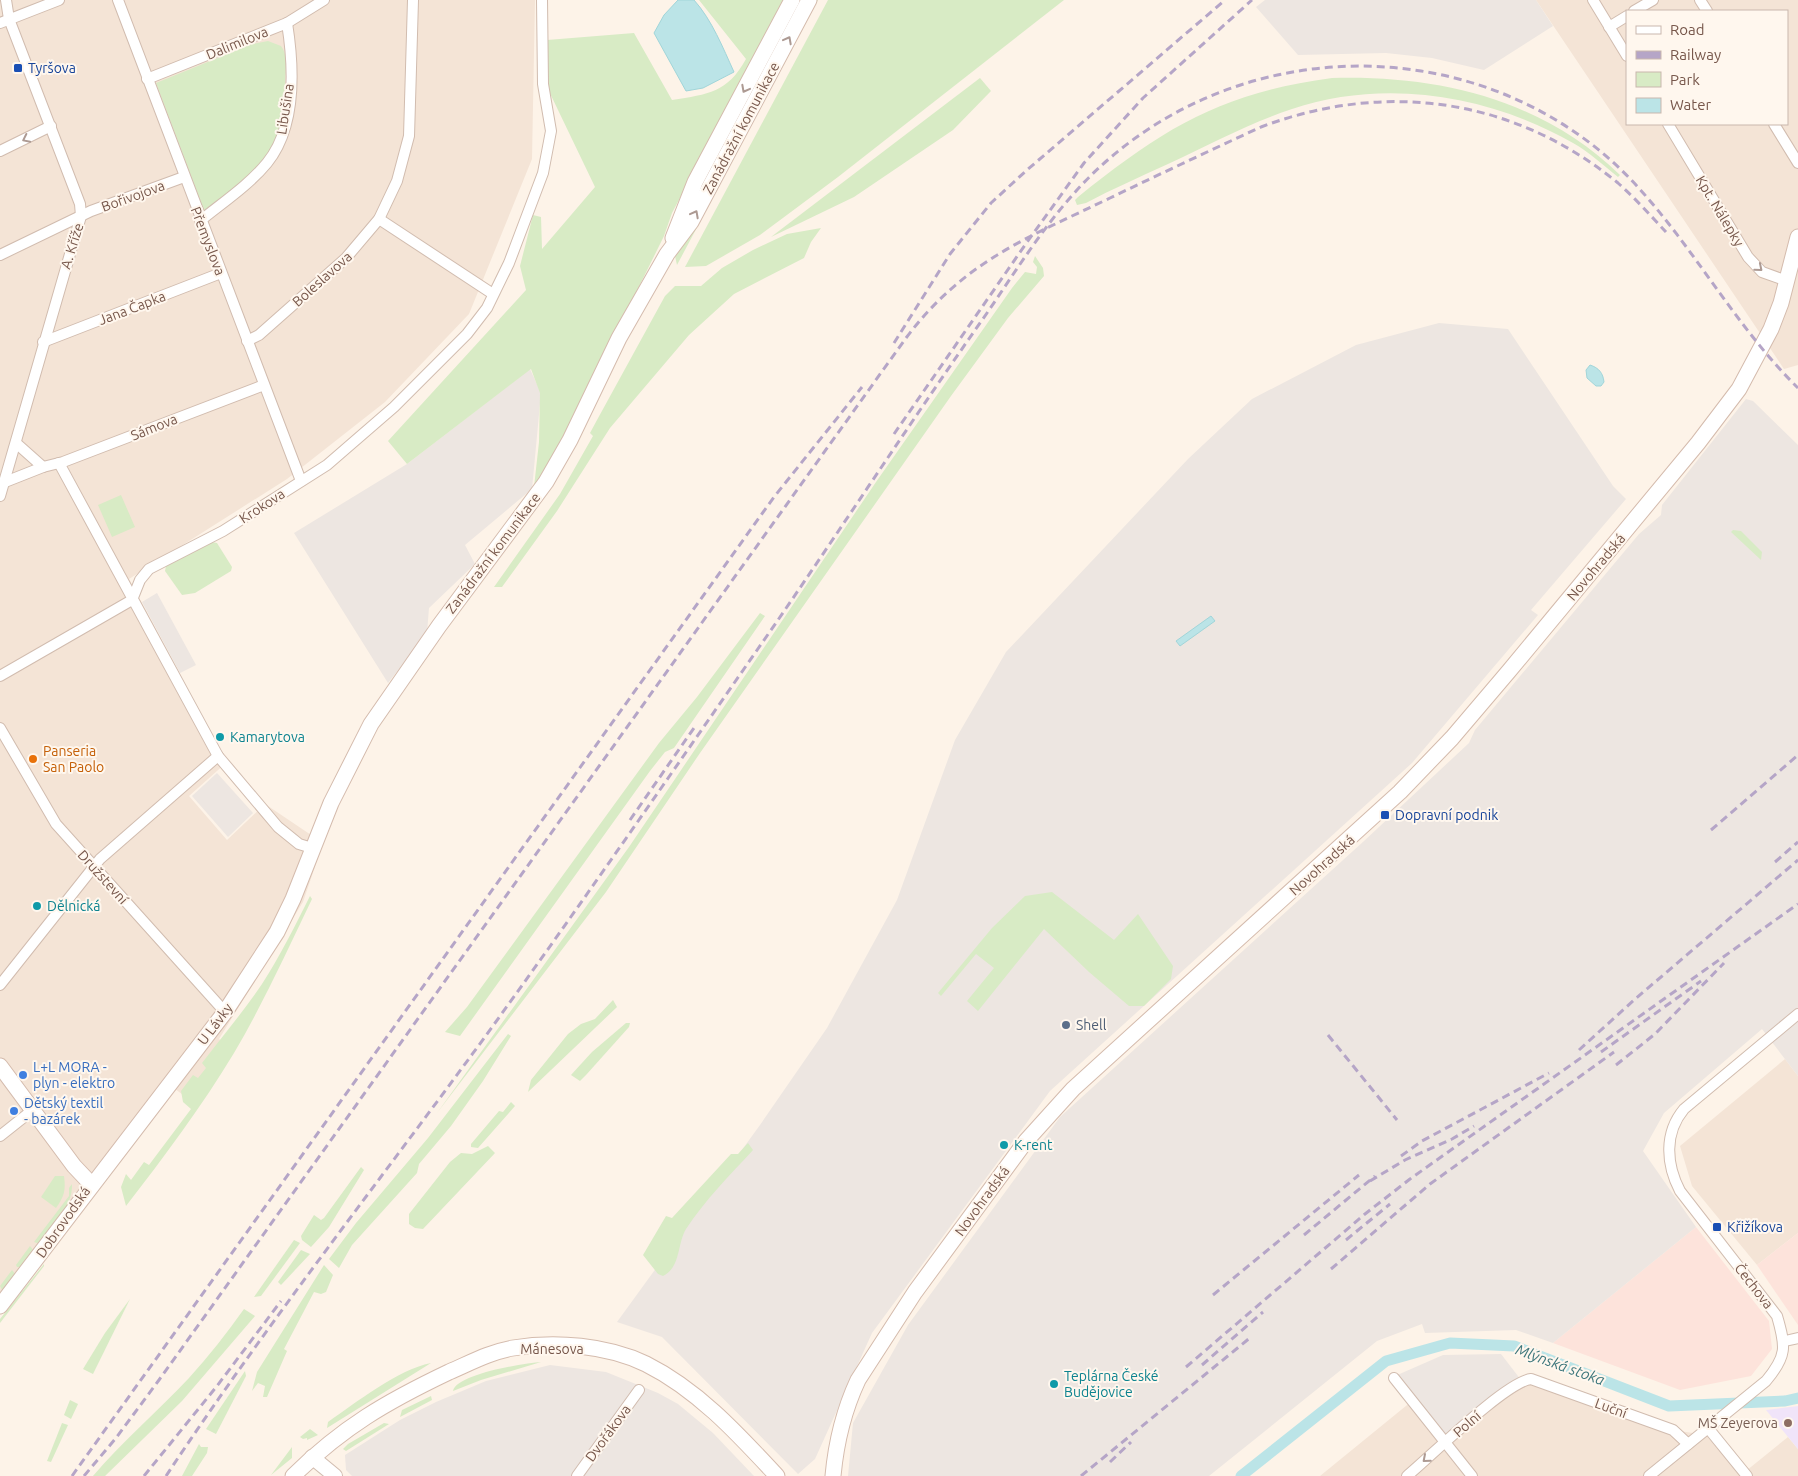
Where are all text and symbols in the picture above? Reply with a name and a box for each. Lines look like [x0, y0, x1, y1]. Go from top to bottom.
legend [1626, 10, 1788, 125]
text: Road [1670, 21, 1705, 38]
street label: Dalimilova [204, 23, 270, 63]
one-way arrow [782, 36, 792, 45]
text: Railway [1670, 46, 1721, 63]
street label: Zanádražní komunikace [699, 59, 783, 197]
place label: Tyršova [28, 60, 76, 76]
marker: Tyršova [12, 62, 24, 74]
text: Park [1670, 71, 1700, 88]
street label: Libušina [273, 82, 297, 136]
one-way arrow [741, 84, 751, 93]
text: Water [1670, 96, 1711, 113]
one-way arrow [22, 132, 31, 142]
street label: Kpt. Nálepky [1693, 173, 1747, 249]
street label: Bořivojova [99, 177, 167, 215]
street label: Přemyslova [188, 204, 228, 278]
one-way arrow [689, 210, 699, 219]
street label: A. Kříže [57, 221, 87, 271]
street label: Boleslavova [289, 248, 355, 310]
one-way arrow [1754, 262, 1763, 271]
street label: Jana Čapka [96, 287, 168, 328]
street label: Sámova [128, 410, 180, 444]
street label: Krokova [236, 485, 288, 527]
street label: Zanádražní komunikace [442, 490, 544, 616]
street label: Novohradská [1563, 530, 1629, 604]
place label: Kamarytova [230, 729, 305, 745]
marker: Kamarytova [214, 731, 226, 743]
place label: Panseria San Paolo [43, 743, 104, 775]
marker: Panseria San Paolo [27, 753, 39, 765]
place label: Dopravní podnik [1395, 807, 1498, 823]
marker: Dopravní podnik [1379, 809, 1391, 821]
street label: Novohradská [1286, 832, 1358, 898]
street label: Družstevní [75, 847, 132, 908]
place label: Dělnická [47, 898, 100, 914]
marker: Dělnická [31, 900, 43, 912]
street label: U Lávky [194, 1000, 236, 1048]
place label: Shell [1076, 1017, 1107, 1033]
marker: Shell [1060, 1019, 1072, 1031]
place label: L+L MORA - plyn - elektro [33, 1059, 115, 1091]
marker: L+L MORA - plyn - elektro [17, 1069, 29, 1081]
place label: Dětský textil - bazárek [24, 1095, 103, 1127]
marker: Dětský textil - bazárek [8, 1105, 20, 1117]
place label: K-rent [1014, 1137, 1053, 1153]
marker: K-rent [998, 1139, 1010, 1151]
street label: Novohradská [951, 1163, 1013, 1239]
street label: Dobrovodská [33, 1183, 93, 1261]
place label: Křižíkova [1727, 1219, 1783, 1235]
marker: Křižíkova [1711, 1221, 1723, 1233]
street label: Čechova [1731, 1260, 1777, 1312]
street label: Mánesova [520, 1341, 584, 1357]
water label: Mlýnská stoka [1513, 1341, 1607, 1388]
place label: Teplárna České Budějovice [1064, 1367, 1159, 1400]
marker: Teplárna České Budějovice [1048, 1378, 1060, 1390]
street label: Luční [1593, 1395, 1630, 1421]
street label: Dvořákova [582, 1401, 634, 1465]
street label: Polní [1450, 1407, 1485, 1440]
place label: MŠ Zeyerova [1698, 1414, 1778, 1431]
marker: MŠ Zeyerova [1782, 1417, 1794, 1429]
one-way arrow [1423, 1454, 1432, 1463]

